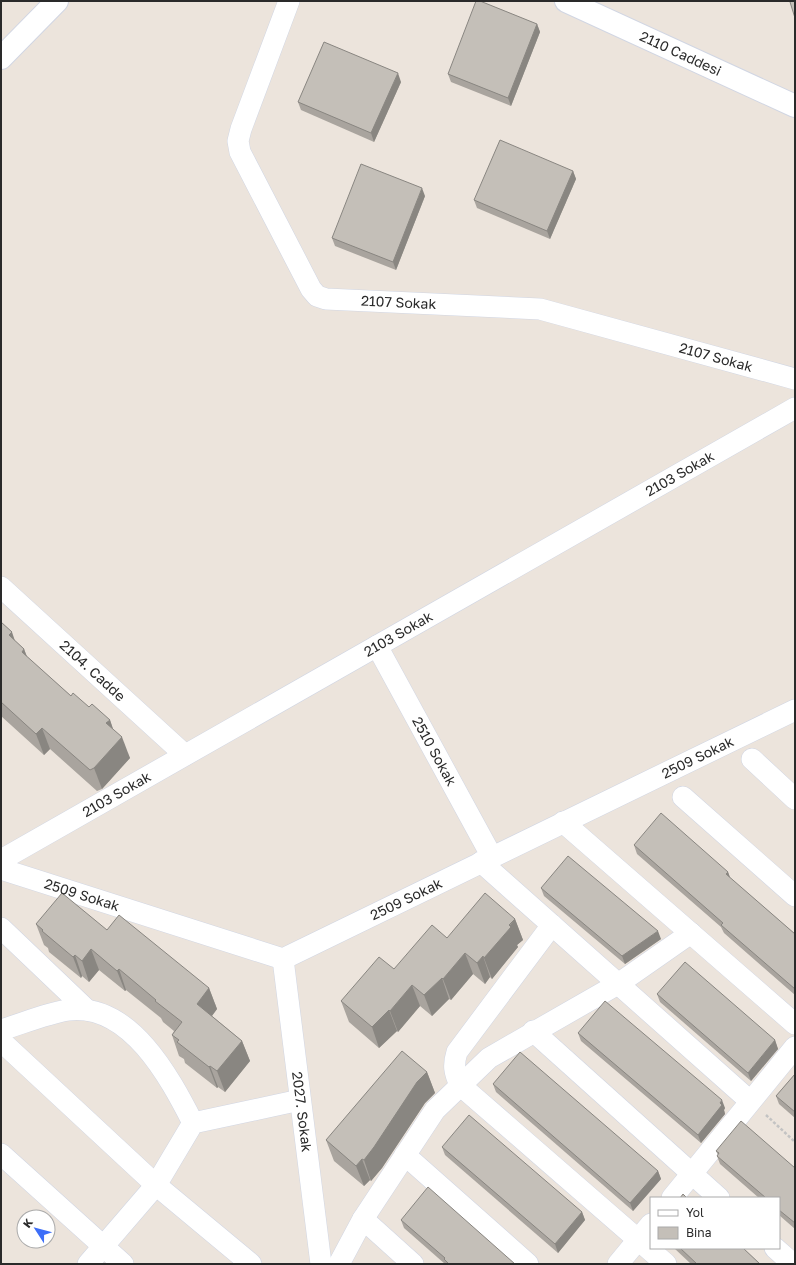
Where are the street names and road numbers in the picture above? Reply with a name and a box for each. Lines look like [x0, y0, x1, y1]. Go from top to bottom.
street label: 2110 Caddesi [637, 27, 724, 79]
street label: 2107 Sokak [361, 292, 437, 312]
street label: 2107 Sokak [677, 339, 755, 375]
street label: 2103 Sokak [642, 447, 717, 499]
street label: 2103 Sokak [361, 607, 435, 660]
street label: 2104. Cadde [57, 636, 129, 704]
street label: 2510 Sokak [409, 714, 461, 789]
street label: 2509 Sokak [659, 732, 736, 782]
street label: 2103 Sokak [79, 767, 154, 820]
street label: 2509 Sokak [42, 874, 122, 914]
street label: 2509 Sokak [367, 874, 445, 923]
street label: 2027. Sokak [289, 1070, 316, 1153]

